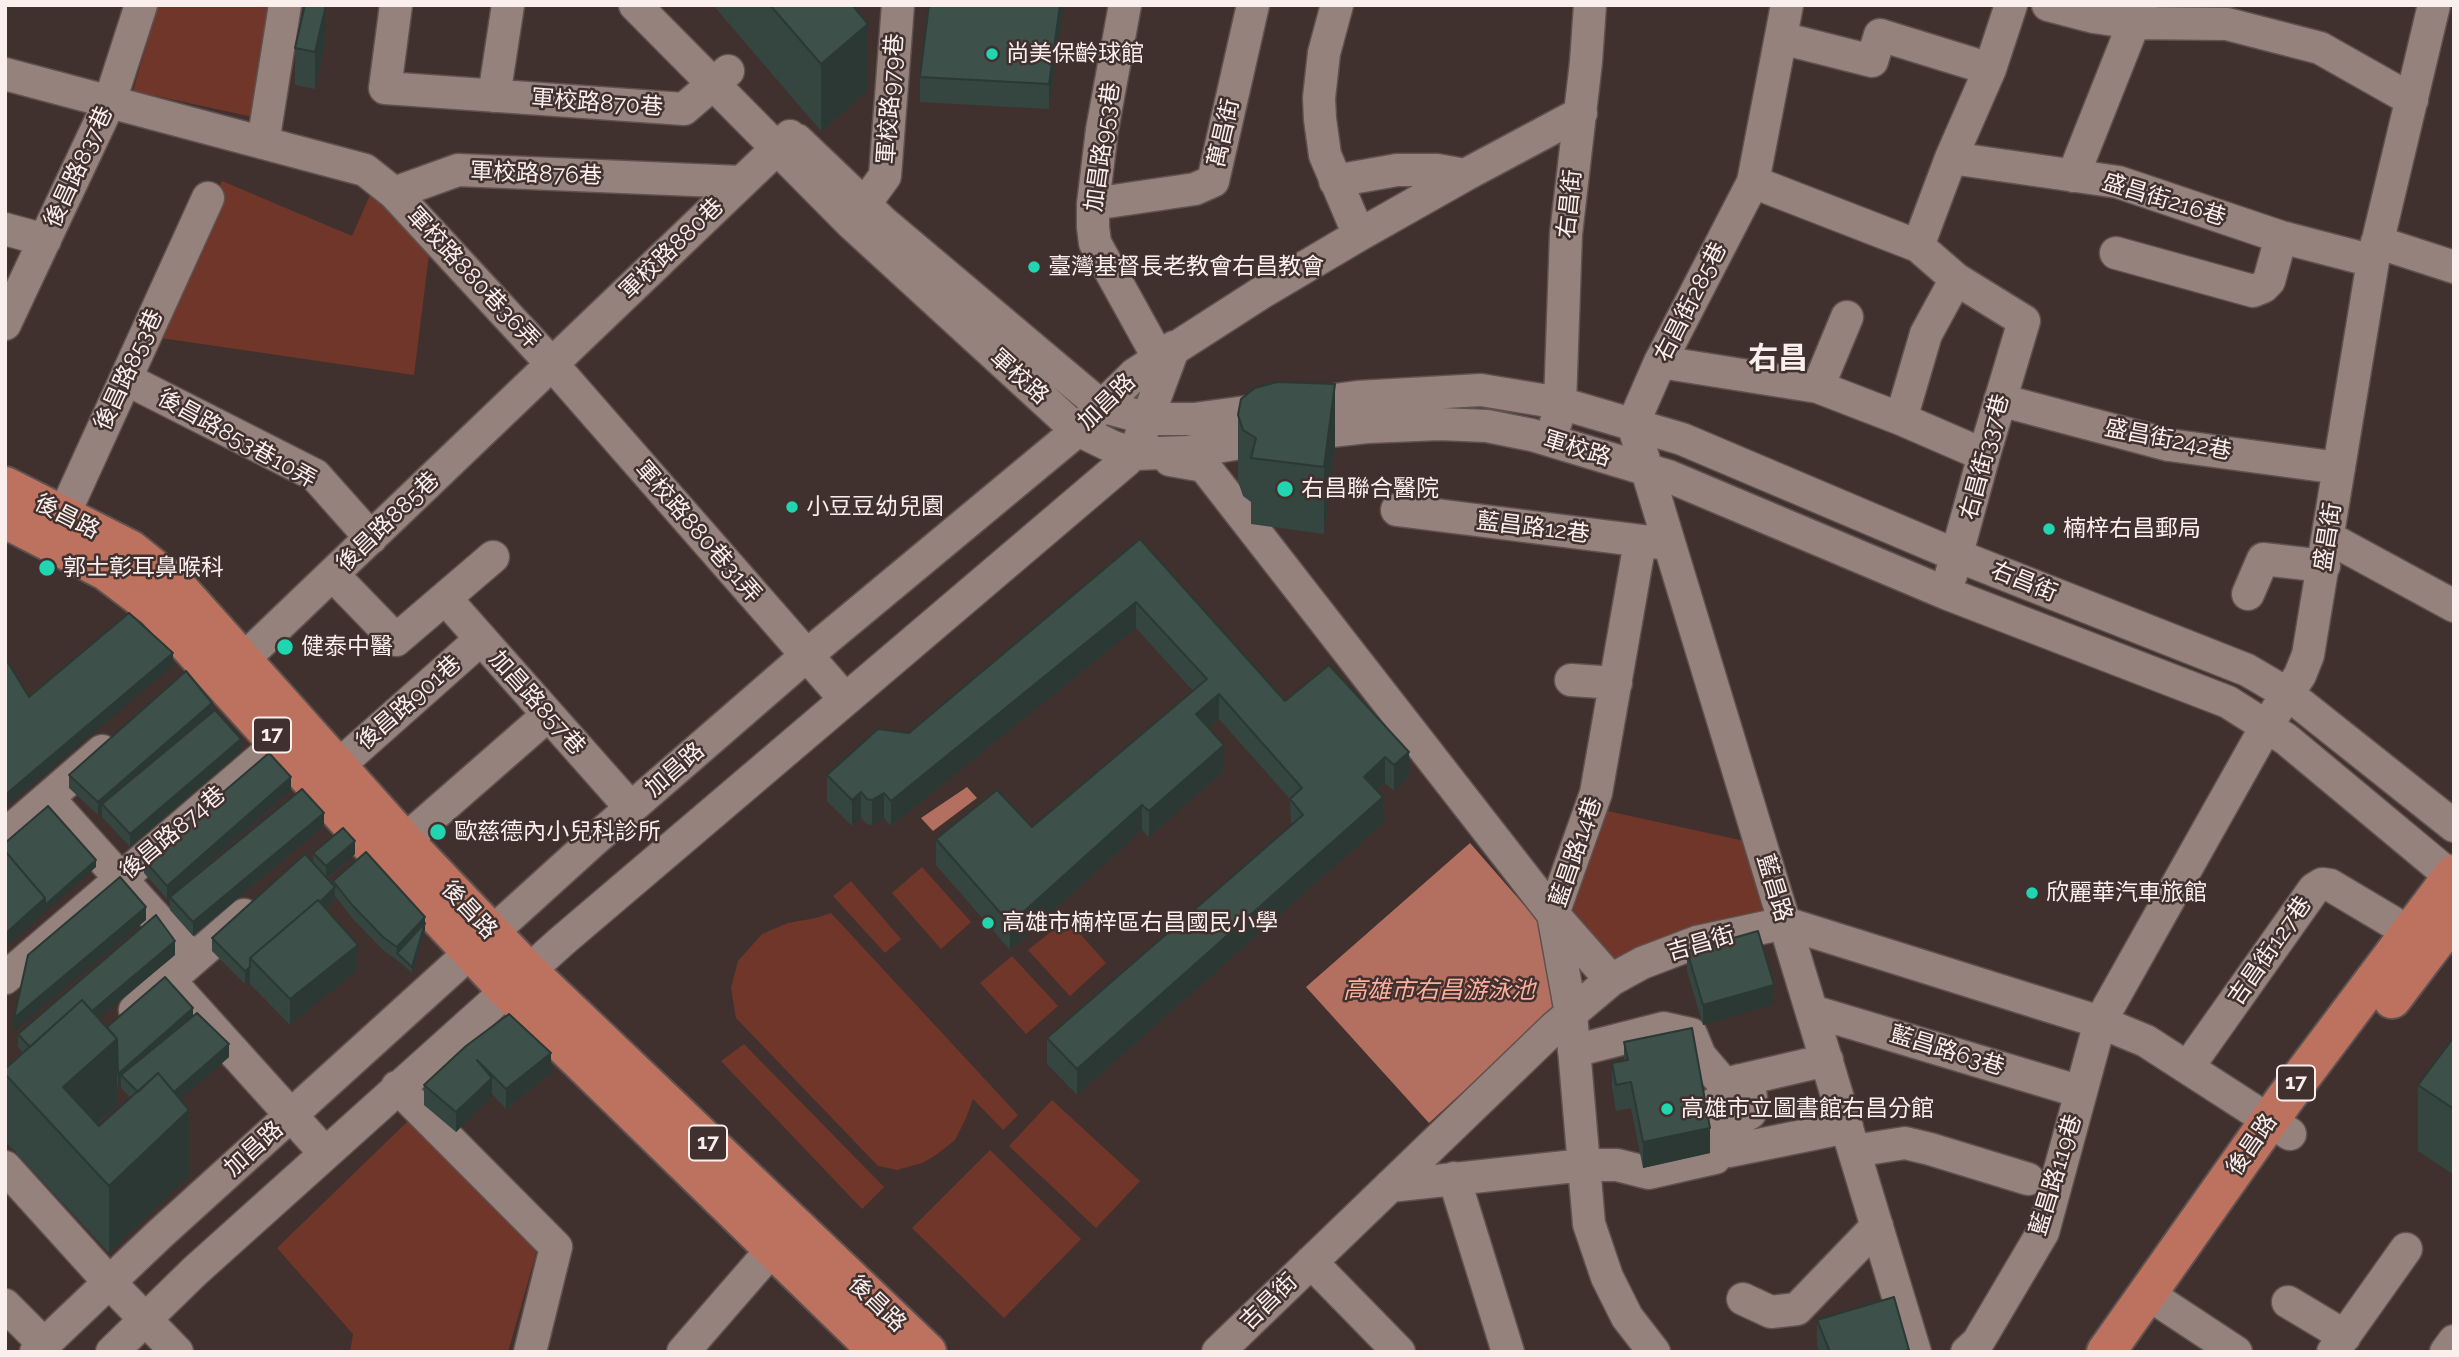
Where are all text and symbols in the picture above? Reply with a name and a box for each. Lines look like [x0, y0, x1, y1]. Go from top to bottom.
street label: 軍校路979巷 [873, 33, 909, 165]
place label: 尚美保齡球館 [1006, 40, 1144, 68]
marker: 尚美保齡球館 [984, 46, 1000, 62]
street label: 加昌路953巷 [1080, 81, 1126, 213]
street label: 軍校路870巷 [530, 85, 664, 121]
street label: 萬昌街 [1203, 96, 1245, 170]
street label: 後昌路837巷 [39, 102, 119, 232]
street label: 軍校路876巷 [470, 158, 602, 190]
street label: 右昌街 [1553, 168, 1587, 240]
street label: 盛昌街216巷 [2099, 168, 2229, 232]
street label: 軍校路880巷 [614, 193, 730, 305]
street label: 軍校路880巷36弄 [401, 202, 545, 354]
street label: 右昌街285巷 [1649, 238, 1733, 366]
place label: 臺灣基督長老教會右昌教會 [1048, 253, 1324, 281]
marker: 臺灣基督長老教會右昌教會 [1026, 259, 1042, 275]
street label: 後昌路853巷 [89, 305, 169, 435]
district label: 右昌 [1748, 341, 1808, 377]
street label: 軍校路 [984, 344, 1054, 410]
street label: 加昌路 [1073, 368, 1141, 436]
street label: 後昌路853巷10弄 [153, 384, 321, 494]
street label: 右昌街337巷 [1955, 391, 2015, 523]
street label: 盛昌街242巷 [2102, 414, 2234, 466]
street label: 軍校路 [1540, 426, 1614, 472]
street label: 軍校路880巷31弄 [629, 456, 767, 608]
street label: 後昌路885巷 [331, 466, 445, 578]
place label: 右昌聯合醫院 [1301, 475, 1439, 503]
marker: 右昌聯合醫院 [1275, 479, 1295, 499]
street label: 後昌路 [30, 489, 104, 545]
place label: 小豆豆幼兒園 [806, 493, 944, 521]
marker: 小豆豆幼兒園 [784, 499, 800, 515]
street label: 盛昌街 [2309, 501, 2347, 573]
street label: 藍昌路12巷 [1475, 507, 1591, 549]
place label: 楠梓右昌郵局 [2063, 515, 2201, 543]
marker: 楠梓右昌郵局 [2041, 521, 2057, 537]
place label: 郭士彰耳鼻喉科 [63, 554, 224, 582]
street label: 右昌街 [1987, 556, 2061, 608]
marker: 郭士彰耳鼻喉科 [37, 558, 57, 578]
place label: 健泰中醫 [301, 633, 393, 661]
marker: 健泰中醫 [275, 637, 295, 657]
street label: 加昌路857巷 [483, 645, 591, 761]
street label: 後昌路901巷 [351, 650, 467, 756]
road number: 17 [253, 718, 291, 752]
street label: 加昌路 [640, 737, 710, 803]
street label: 後昌路874巷 [115, 781, 231, 885]
street label: 藍昌路14巷 [1544, 793, 1608, 911]
place label: 歐慈德內小兒科診所 [454, 818, 661, 846]
marker: 歐慈德內小兒科診所 [428, 822, 448, 842]
street label: 藍昌路 [1751, 851, 1797, 925]
street label: 後昌路 [435, 875, 503, 945]
place label: 欣麗華汽車旅館 [2046, 879, 2207, 907]
marker: 欣麗華汽車旅館 [2024, 885, 2040, 901]
street label: 吉昌街127巷 [2223, 891, 2317, 1011]
place label: 高雄市楠梓區右昌國民小學 [1002, 909, 1278, 937]
marker: 高雄市楠梓區右昌國民小學 [980, 915, 996, 931]
street label: 吉昌街 [1664, 921, 1738, 967]
water label: 高雄市右昌游泳池 [1343, 977, 1535, 1005]
street label: 藍昌路63巷 [1886, 1021, 2008, 1081]
road number: 17 [2277, 1066, 2315, 1100]
place label: 高雄市立圖書館右昌分館 [1681, 1095, 1934, 1123]
marker: 高雄市立圖書館右昌分館 [1659, 1101, 1675, 1117]
street label: 後昌路 [2221, 1109, 2283, 1181]
street label: 藍昌路119巷 [2025, 1111, 2087, 1239]
street label: 加昌路 [219, 1116, 289, 1182]
road number: 17 [689, 1126, 727, 1160]
street label: 吉昌街 [1235, 1268, 1303, 1336]
street label: 後昌路 [843, 1270, 911, 1338]

